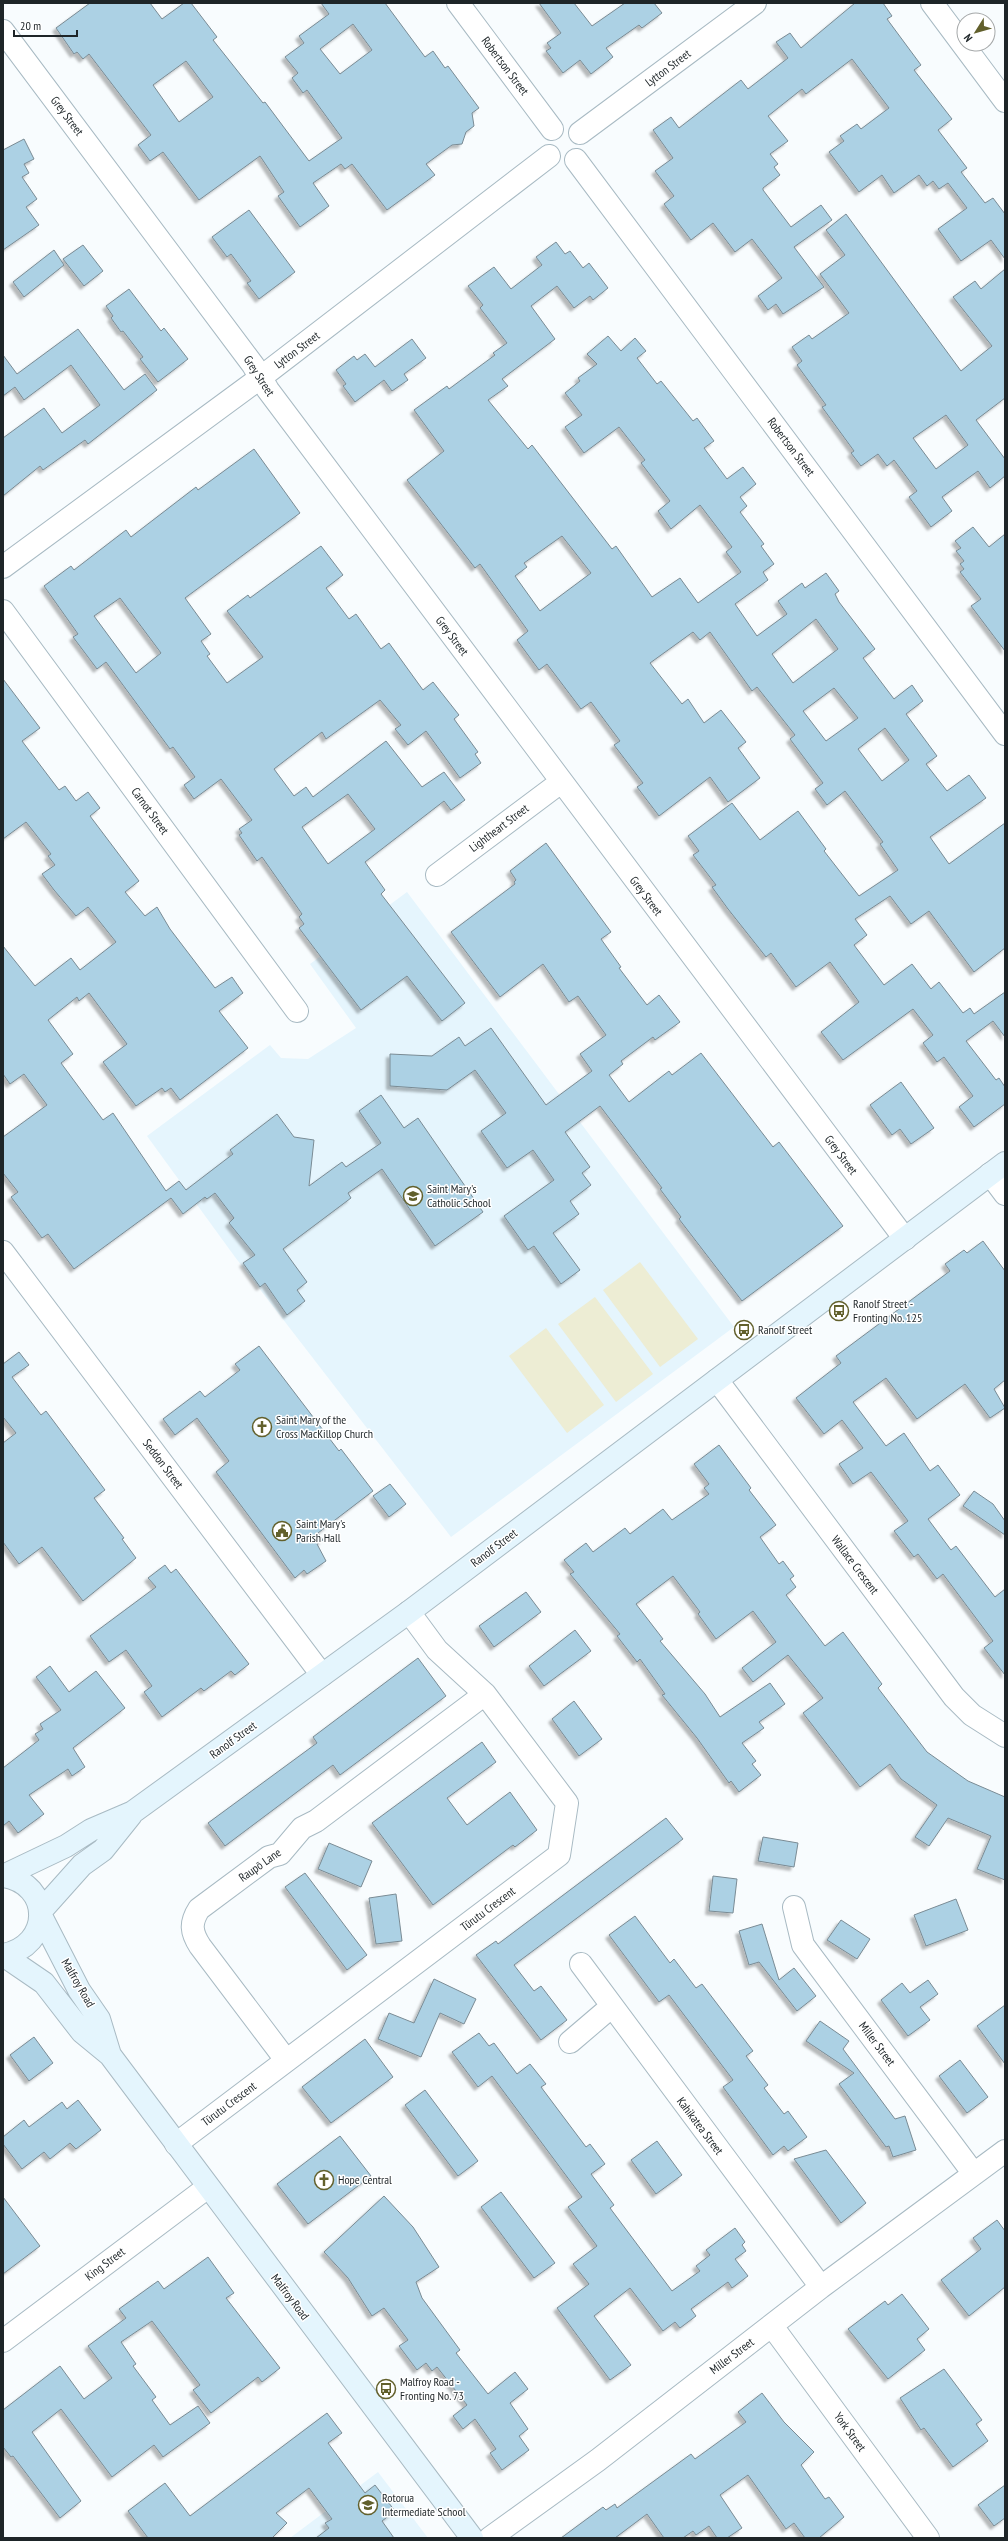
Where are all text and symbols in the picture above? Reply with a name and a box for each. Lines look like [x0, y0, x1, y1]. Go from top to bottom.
scale bar [14, 12, 77, 38]
north arrow [956, 12, 996, 52]
text: 20 m [20, 18, 41, 33]
text: N [961, 31, 975, 45]
street label: Robertson Street [479, 33, 533, 98]
street label: Lytton Street [642, 45, 694, 90]
street label: Grey Street [48, 93, 87, 139]
street label: Lytton Street [271, 327, 323, 372]
street label: Grey Street [241, 353, 278, 399]
street label: Robertson Street [765, 414, 819, 479]
street label: Grey Street [433, 613, 472, 659]
street label: Carnot Street [128, 784, 173, 838]
street label: Lightheart Street [466, 800, 532, 855]
street label: Grey Street [627, 873, 666, 919]
street label: Grey Street [822, 1132, 861, 1178]
place label: Saint Mary's Catholic School [427, 1181, 491, 1210]
school or university icon: Saint Mary's Catholic School [402, 1185, 424, 1207]
place label: Ranolf Street - Fronting No. 125 [853, 1296, 922, 1325]
bus stop icon: Ranolf Street - Fronting No. 125 [828, 1300, 850, 1322]
bus stop icon: Ranolf Street [733, 1319, 755, 1341]
place label: Ranolf Street [758, 1322, 813, 1337]
place label: Saint Mary of the Cross MacKillop Church [276, 1412, 373, 1441]
church icon: Saint Mary of the Cross MacKillop Church [251, 1416, 273, 1438]
street label: Seddon Street [140, 1436, 187, 1492]
place label: Saint Mary's Parish Hall [296, 1516, 346, 1545]
public building icon: Saint Mary's Parish Hall [271, 1520, 293, 1542]
street label: Ranolf Street [468, 1525, 520, 1570]
street label: Wallace Crescent [828, 1532, 883, 1598]
street label: Ranolf Street [206, 1717, 260, 1762]
street label: Raupō Lane [236, 1845, 284, 1885]
street label: Tūrutu Crescent [457, 1883, 519, 1934]
street label: Malfroy Road [58, 1956, 98, 2010]
street label: Miller Street [856, 2019, 899, 2069]
street label: Tūrutu Crescent [198, 2078, 260, 2129]
street label: Kahikatea Street [674, 2094, 727, 2158]
church icon: Hope Central [313, 2169, 335, 2191]
place label: Hope Central [338, 2172, 392, 2187]
street label: King Street [82, 2243, 128, 2284]
street label: Malfroy Road [268, 2271, 313, 2323]
street label: Miller Street [707, 2334, 757, 2377]
place label: Malfroy Road - Fronting No. 73 [400, 2374, 464, 2403]
bus stop icon: Malfroy Road - Fronting No. 73 [375, 2378, 397, 2400]
street label: York Street [831, 2409, 870, 2455]
place label: Rotorua Intermediate School [382, 2490, 466, 2519]
school or university icon: Rotorua Intermediate School [357, 2494, 379, 2516]

